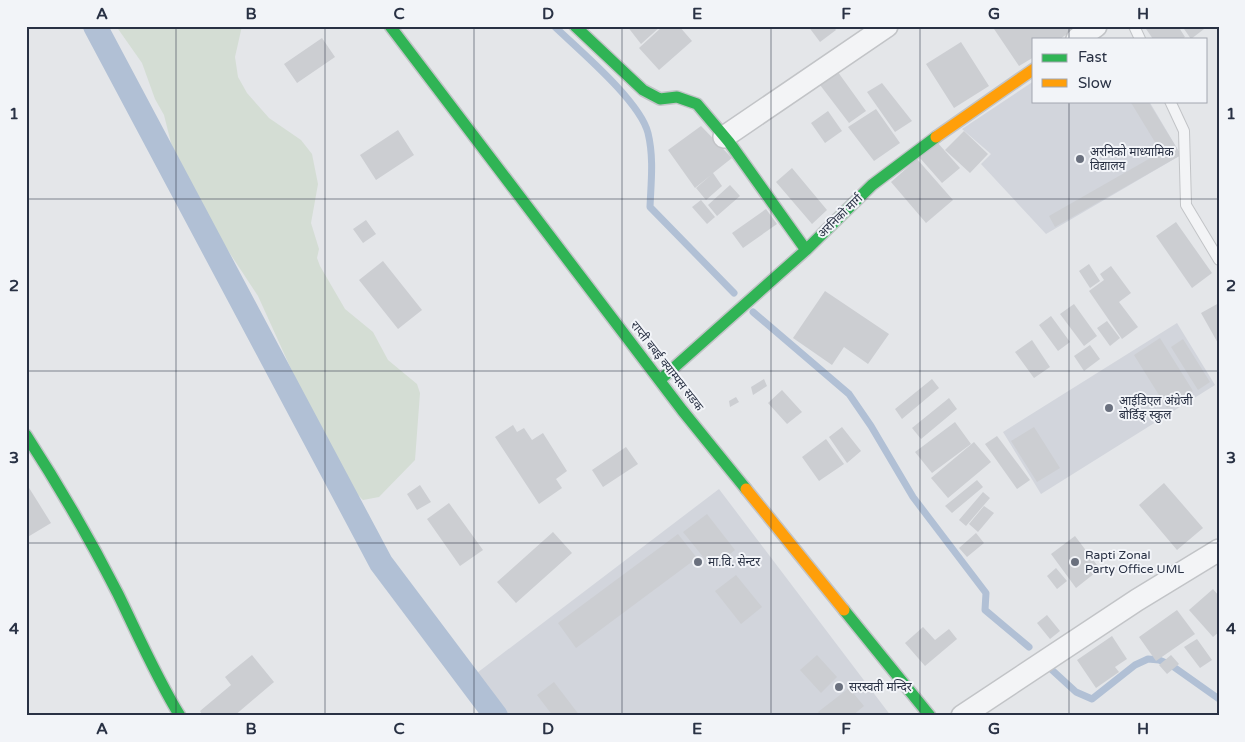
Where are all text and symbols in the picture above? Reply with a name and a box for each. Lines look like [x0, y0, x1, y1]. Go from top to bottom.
text: A [96, 4, 108, 24]
text: B [245, 4, 257, 24]
text: C [393, 4, 405, 24]
text: D [542, 4, 554, 24]
text: E [692, 4, 702, 24]
text: F [841, 4, 851, 24]
text: G [988, 4, 1000, 24]
text: H [1137, 4, 1149, 24]
legend [1032, 38, 1208, 102]
text: Fast [1078, 48, 1108, 66]
text: Slow [1078, 74, 1112, 92]
text: 1 [9, 104, 19, 124]
text: 1 [1226, 104, 1236, 124]
place label: अरनिको माध्यामिक विद्यालय [1090, 144, 1174, 173]
marker: अरनिको माध्यामिक विद्यालय [1074, 153, 1086, 165]
street label: अरनिको मार्ग [814, 190, 866, 241]
text: 2 [9, 276, 19, 296]
text: 2 [1226, 276, 1236, 296]
street label: राप्ती बबई क्याम्पस सडक [628, 318, 708, 414]
place label: आईडिएल अंग्रेजी बोर्डिङ् स्कुल [1119, 393, 1193, 423]
marker: आईडिएल अंग्रेजी बोर्डिङ् स्कुल [1103, 402, 1115, 414]
text: 3 [9, 448, 19, 468]
text: 3 [1226, 448, 1236, 468]
place label: Rapti Zonal Party Office UML [1085, 548, 1184, 576]
place label: मा.वि. सेन्टर [708, 554, 761, 569]
marker: मा.वि. सेन्टर [692, 556, 704, 568]
marker: Rapti Zonal Party Office UML [1069, 556, 1081, 568]
text: 4 [9, 619, 19, 639]
text: 4 [1226, 619, 1236, 639]
place label: सरस्वती मन्दिर [849, 679, 913, 694]
marker: सरस्वती मन्दिर [833, 681, 845, 693]
text: A [96, 719, 108, 739]
text: B [245, 719, 257, 739]
text: C [393, 719, 405, 739]
text: D [542, 719, 554, 739]
text: E [692, 719, 702, 739]
text: F [841, 719, 851, 739]
text: G [988, 719, 1000, 739]
text: H [1137, 719, 1149, 739]

